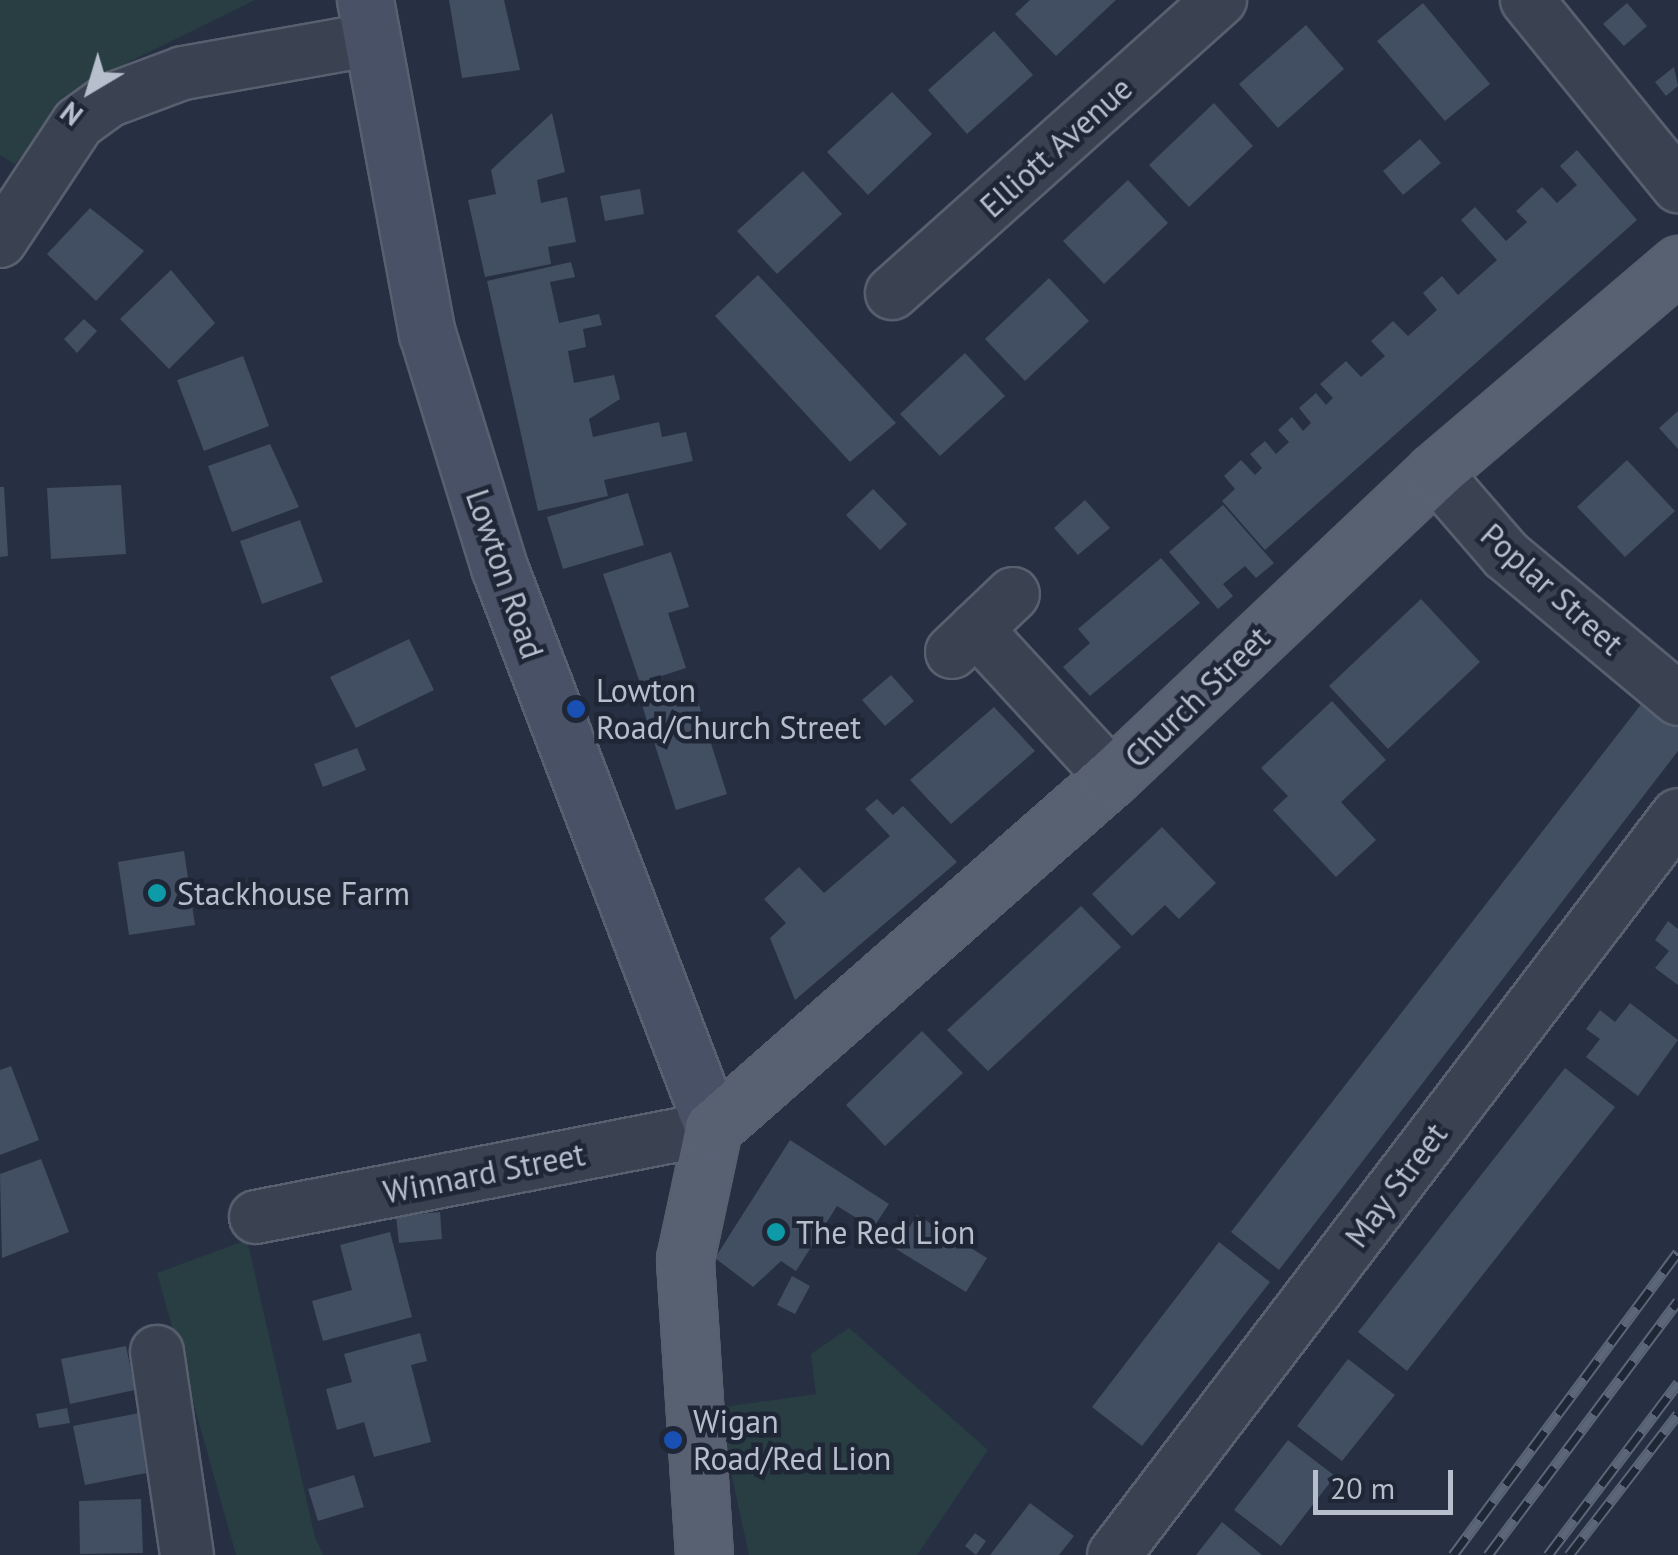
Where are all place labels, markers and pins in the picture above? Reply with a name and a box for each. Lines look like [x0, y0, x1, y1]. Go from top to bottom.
place label: Lowton Road/Church Street [596, 672, 861, 747]
marker: Lowton Road/Church Street [565, 698, 587, 720]
place label: Stackhouse Farm [177, 874, 410, 912]
marker: Stackhouse Farm [146, 882, 168, 904]
place label: The Red Lion [796, 1213, 975, 1251]
marker: The Red Lion [765, 1221, 787, 1243]
place label: Wigan Road/Red Lion [693, 1403, 891, 1478]
marker: Wigan Road/Red Lion [662, 1429, 684, 1451]

